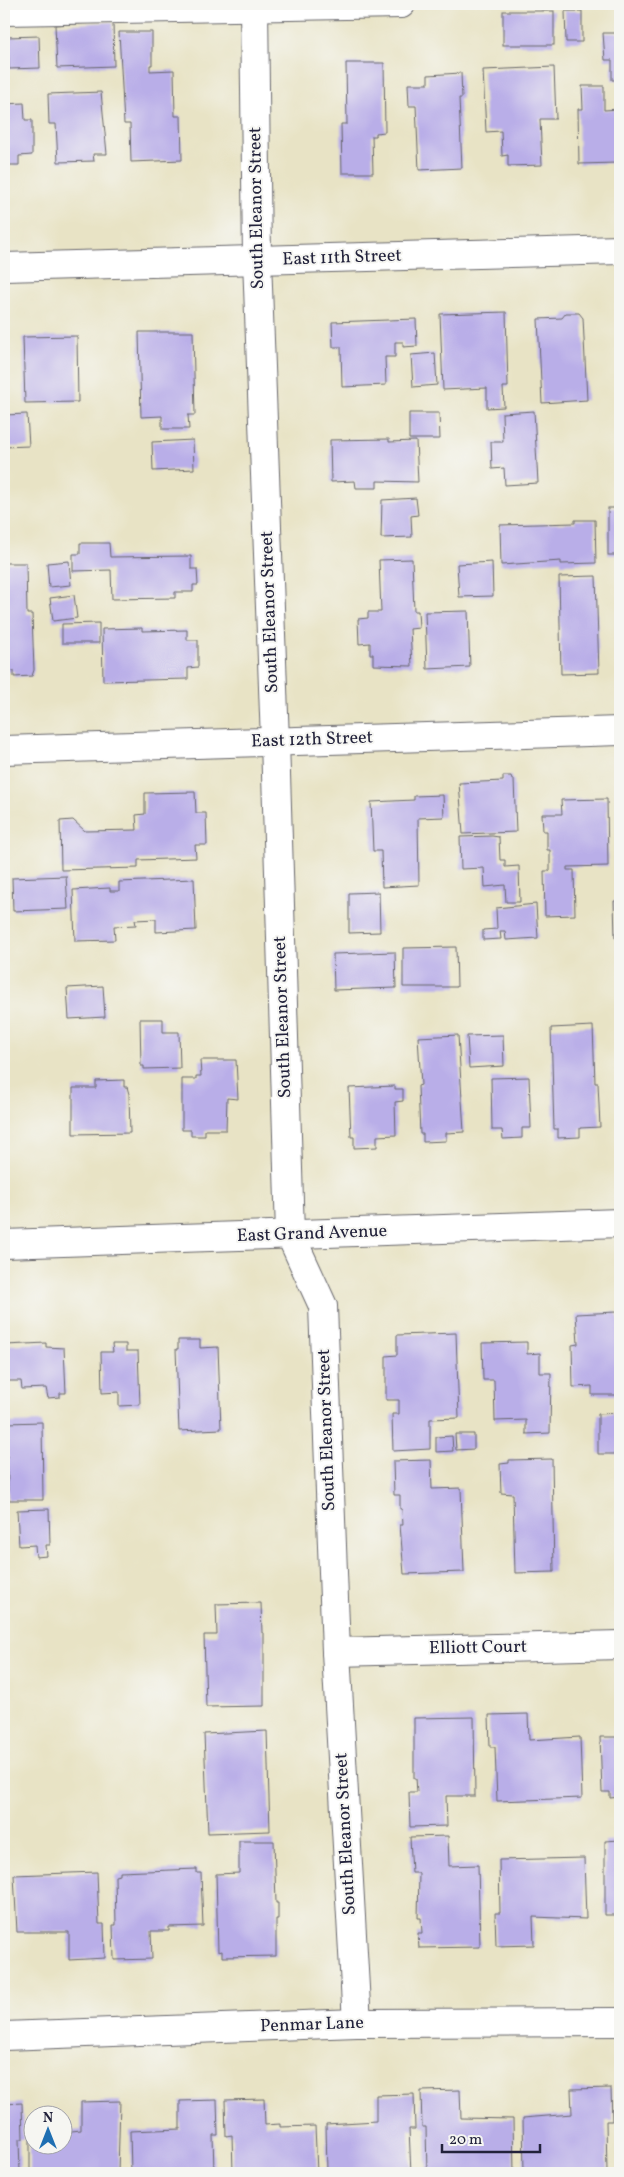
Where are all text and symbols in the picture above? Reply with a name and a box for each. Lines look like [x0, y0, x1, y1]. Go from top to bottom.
street label: South Eleanor Street [243, 126, 271, 290]
street label: East 11th Street [282, 243, 402, 273]
street label: South Eleanor Street [255, 530, 285, 694]
street label: East 12th Street [251, 725, 373, 755]
street label: South Eleanor Street [268, 935, 298, 1099]
street label: East Grand Avenue [236, 1219, 388, 1249]
street label: South Eleanor Street [312, 1348, 342, 1512]
street label: Elliott Court [429, 1635, 527, 1661]
street label: South Eleanor Street [329, 1752, 363, 1916]
street label: Penmar Lane [260, 2011, 364, 2039]
north arrow [22, 2104, 72, 2154]
text: N [43, 2109, 53, 2128]
scale bar [442, 2122, 539, 2154]
text: 20 m [449, 2130, 482, 2151]

